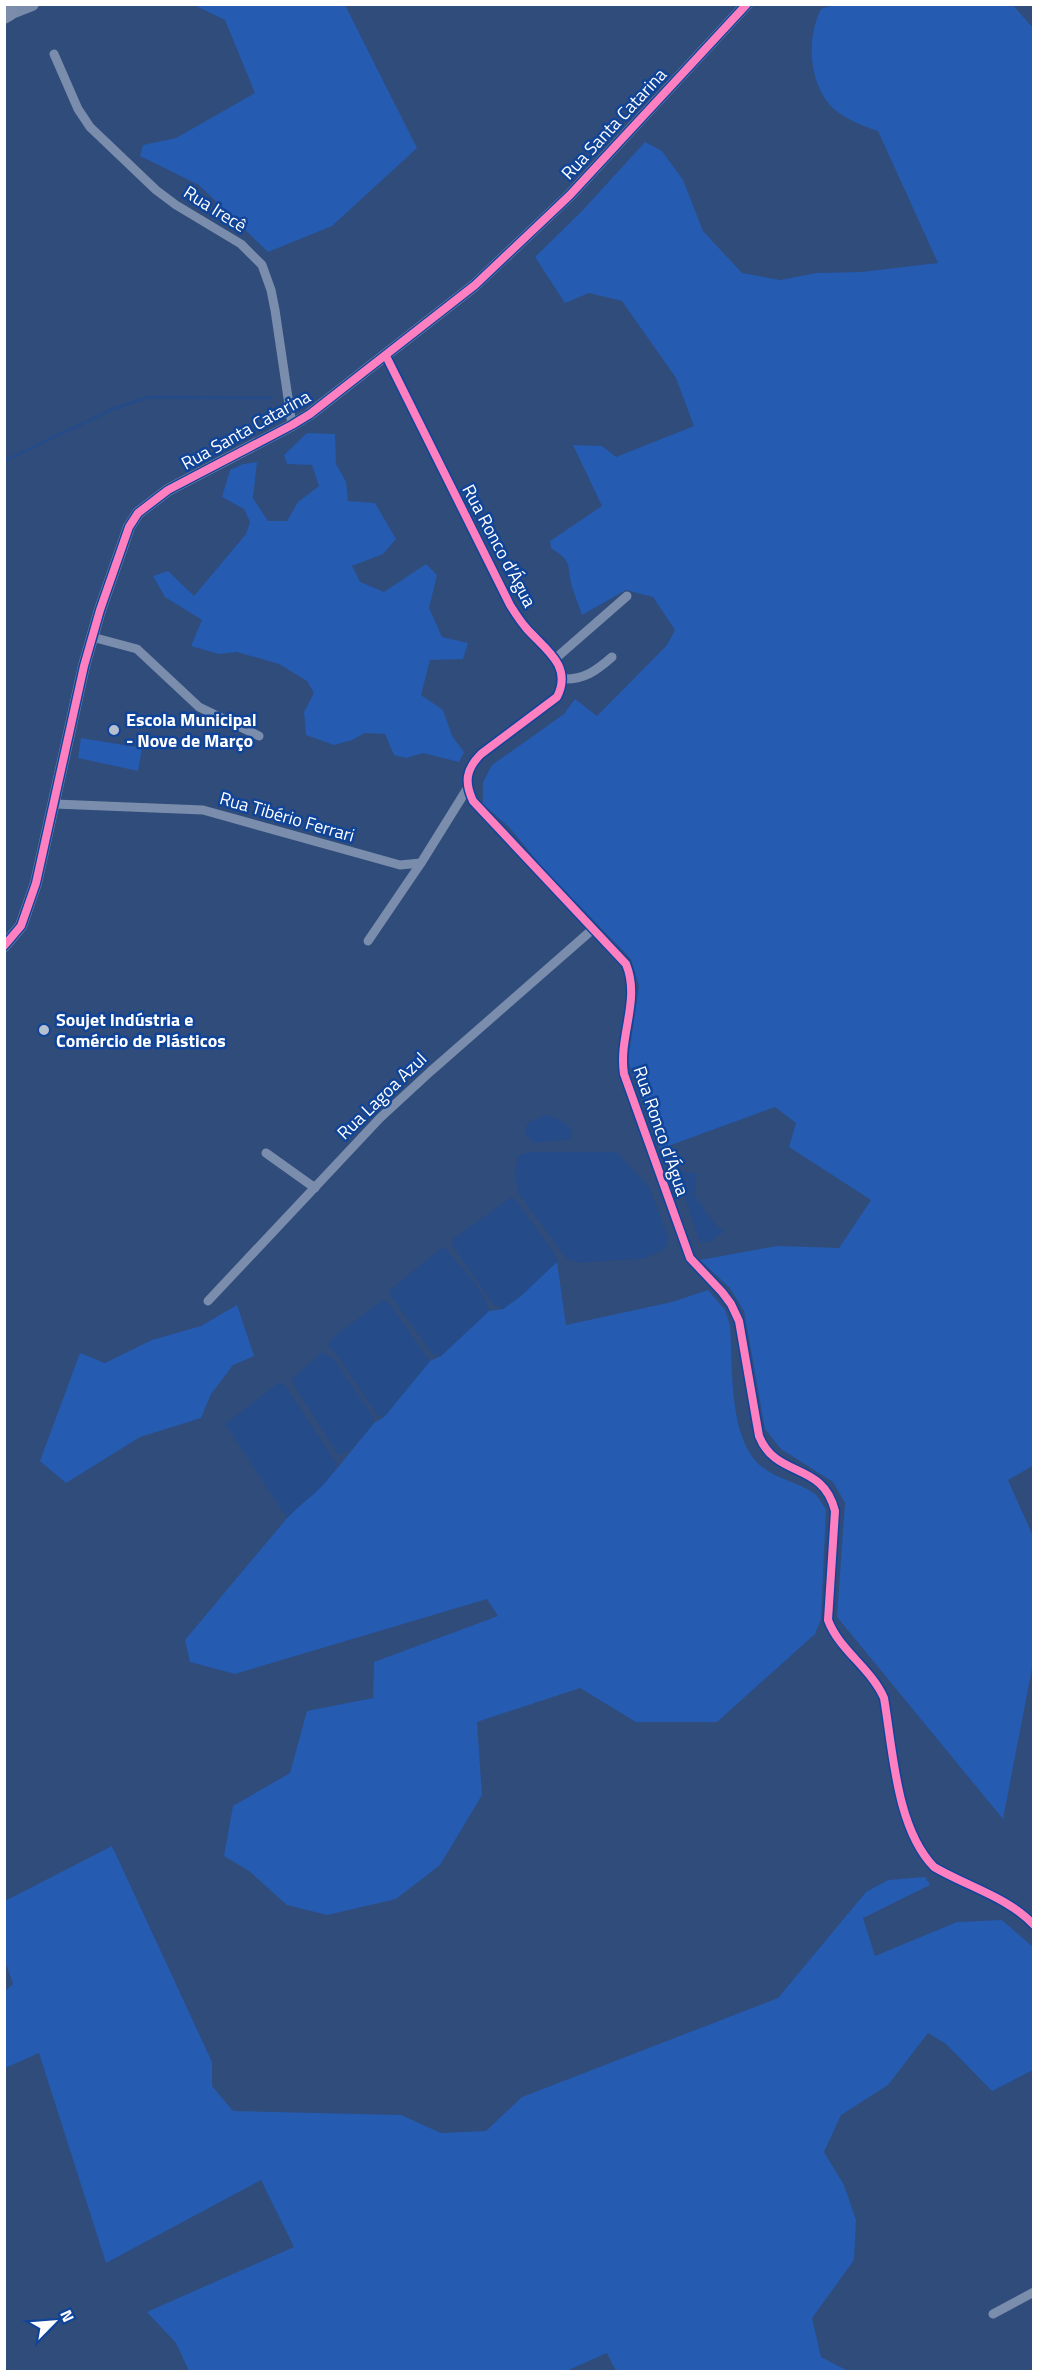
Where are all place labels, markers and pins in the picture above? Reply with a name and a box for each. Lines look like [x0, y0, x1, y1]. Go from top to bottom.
place label: Escola Municipal - Nove de Março [126, 706, 257, 754]
marker: Escola Municipal - Nove de Março [107, 723, 121, 737]
place label: Soujet Indústria e Comércio de Plásticos [56, 1006, 226, 1054]
marker: Soujet Indústria e Comércio de Plásticos [37, 1023, 51, 1037]

